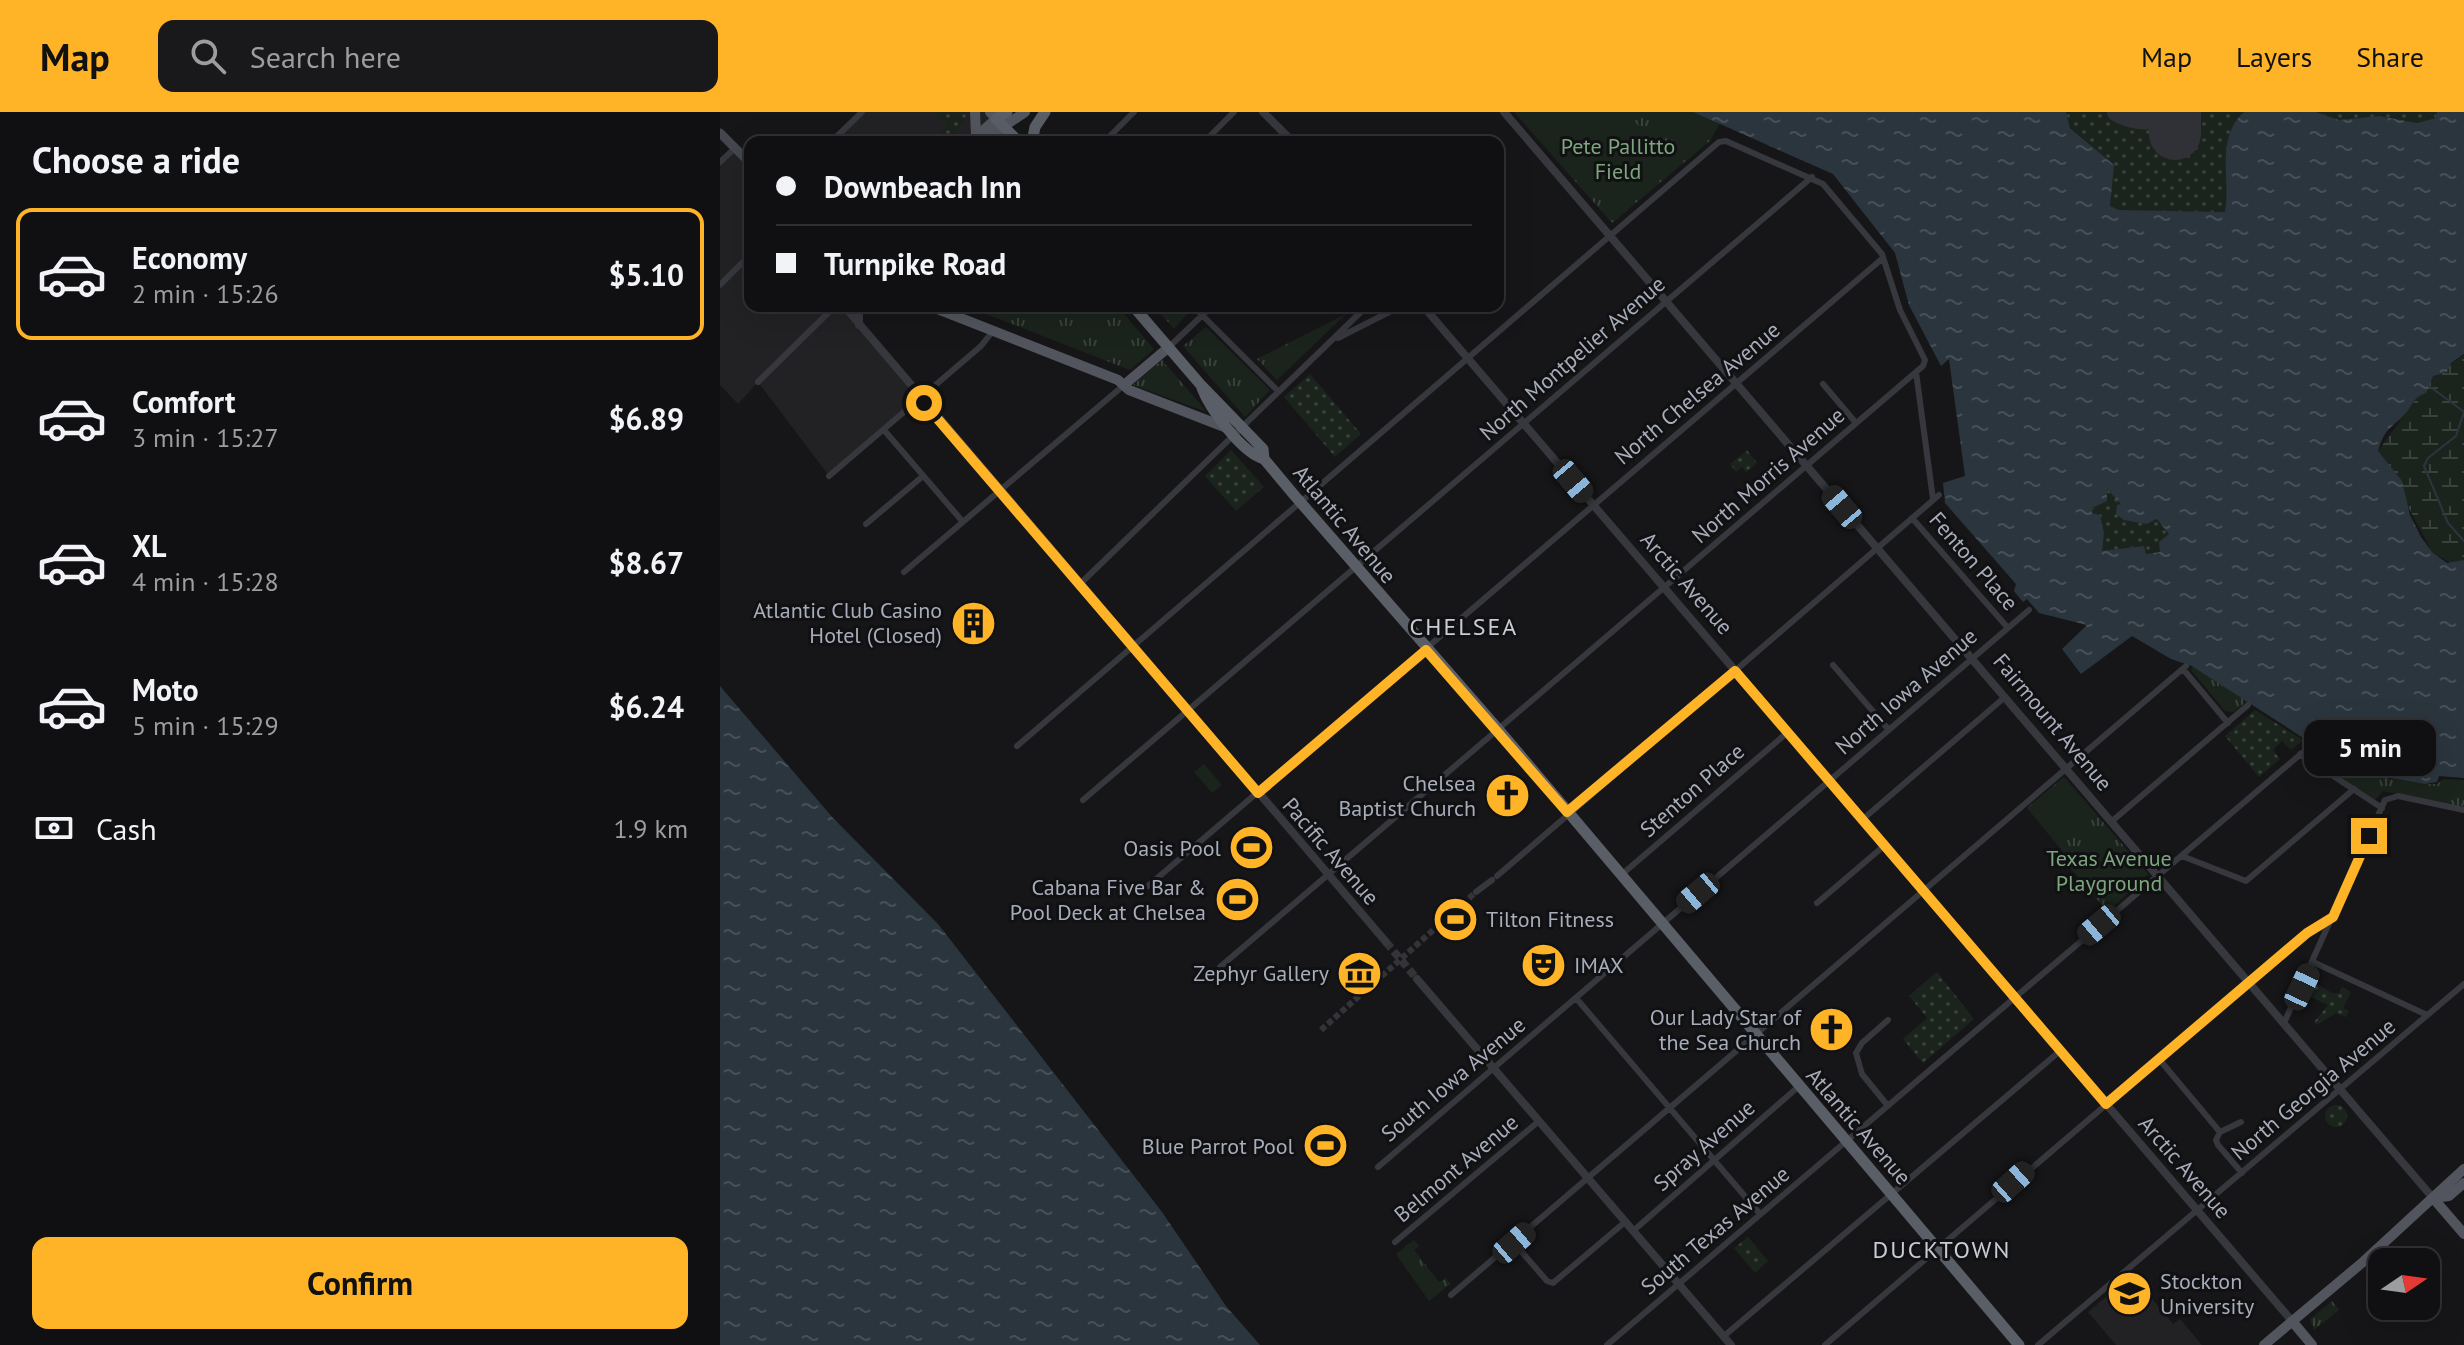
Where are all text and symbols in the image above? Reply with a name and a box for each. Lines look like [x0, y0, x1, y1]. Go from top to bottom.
search box [158, 20, 718, 92]
text: Map [40, 32, 110, 81]
icon: search [186, 34, 230, 78]
text: Search here [250, 37, 401, 76]
text: Map [2141, 38, 2192, 75]
text: Layers [2236, 38, 2312, 75]
text: Share [2356, 38, 2424, 75]
park label: Pete Pallitto Field [1561, 132, 1675, 185]
text: Choose a ride [32, 136, 240, 183]
text: Downbeach Inn [824, 167, 1022, 206]
icon: car [36, 238, 108, 310]
text: Economy [132, 238, 247, 277]
text: Turnpike Road [824, 244, 1006, 283]
text: $5.10 [609, 255, 684, 294]
street label: North Montpelier Avenue [1473, 270, 1671, 446]
text: 2 min · 15:26 [132, 277, 279, 310]
street label: North Chelsea Avenue [1609, 316, 1785, 470]
icon: car [36, 382, 108, 454]
text: Comfort [132, 382, 235, 421]
route start [906, 385, 942, 421]
text: $6.89 [609, 399, 684, 438]
street label: North Morris Avenue [1686, 401, 1850, 549]
text: 3 min · 15:27 [132, 421, 279, 454]
car [1548, 455, 1598, 507]
street label: Atlantic Avenue [1287, 459, 1403, 589]
car [1817, 481, 1867, 533]
street label: Fenton Place [1924, 506, 2024, 616]
icon: car [36, 526, 108, 598]
text: XL [132, 526, 166, 565]
street label: Arctic Avenue [1635, 526, 1739, 640]
text: $8.67 [609, 543, 684, 582]
text: 4 min · 15:28 [132, 565, 279, 598]
place label: Atlantic Club Casino Hotel (Closed) [753, 596, 942, 649]
building icon: Atlantic Club Casino Hotel (Closed) [949, 599, 997, 647]
district label: CHELSEA [1410, 611, 1518, 642]
street label: North Iowa Avenue [1829, 622, 1983, 760]
street label: Fairmount Avenue [1987, 648, 2119, 796]
icon: car [36, 670, 108, 742]
text: Moto [132, 670, 199, 709]
text: $6.24 [609, 687, 684, 726]
text: 5 min · 15:29 [132, 709, 279, 742]
callout: 5 min [2303, 720, 2435, 776]
text: 5 min [2338, 731, 2402, 764]
street label: Stenton Place [1634, 737, 1750, 843]
place label: Chelsea Baptist Church [1338, 769, 1476, 822]
church icon: Chelsea Baptist Church [1483, 772, 1531, 820]
street label: Pacific Avenue [1277, 791, 1385, 911]
icon: cash [32, 806, 76, 850]
text: Cash [96, 809, 157, 848]
text: 1.9 km [614, 812, 688, 845]
route end [2351, 818, 2387, 854]
sports icon: Oasis Pool [1228, 824, 1276, 872]
place label: Oasis Pool [1123, 834, 1222, 862]
park label: Texas Avenue Playground [2046, 844, 2172, 897]
car [1672, 868, 1724, 918]
place label: Cabana Five Bar & Pool Deck at Chelsea [1010, 873, 1206, 926]
sports icon: Cabana Five Bar & Pool Deck at Chelsea [1213, 876, 1261, 924]
sports icon: Tilton Fitness [1431, 895, 1479, 943]
car [2073, 900, 2125, 950]
place label: Tilton Fitness [1486, 905, 1614, 933]
theatre icon: IMAX [1519, 941, 1567, 989]
museum icon: Zephyr Gallery [1336, 949, 1384, 997]
place label: IMAX [1574, 951, 1624, 979]
place label: Zephyr Gallery [1193, 959, 1330, 987]
car [2281, 960, 2323, 1014]
place label: Our Lady Star of the Sea Church [1650, 1003, 1802, 1056]
church icon: Our Lady Star of the Sea Church [1808, 1006, 1856, 1054]
street label: South Iowa Avenue [1375, 1011, 1531, 1147]
street label: North Georgia Avenue [2225, 1012, 2401, 1166]
street label: Atlantic Avenue [1801, 1062, 1917, 1190]
street label: Spray Avenue [1648, 1093, 1760, 1197]
street label: Belmont Avenue [1388, 1108, 1524, 1228]
street label: Arctic Avenue [2133, 1110, 2237, 1224]
sports icon: Blue Parrot Pool [1301, 1122, 1349, 1170]
place label: Blue Parrot Pool [1142, 1132, 1295, 1160]
car [1987, 1157, 2039, 1207]
street label: South Texas Avenue [1635, 1160, 1795, 1300]
car [1488, 1218, 1540, 1268]
district label: DUCKTOWN [1872, 1234, 2012, 1265]
button: Confirm [32, 1237, 688, 1329]
north arrow [2368, 1248, 2440, 1320]
map controls [2368, 1248, 2440, 1320]
place label: Stockton University [2160, 1267, 2255, 1320]
school or university icon: Stockton University [2105, 1270, 2153, 1318]

